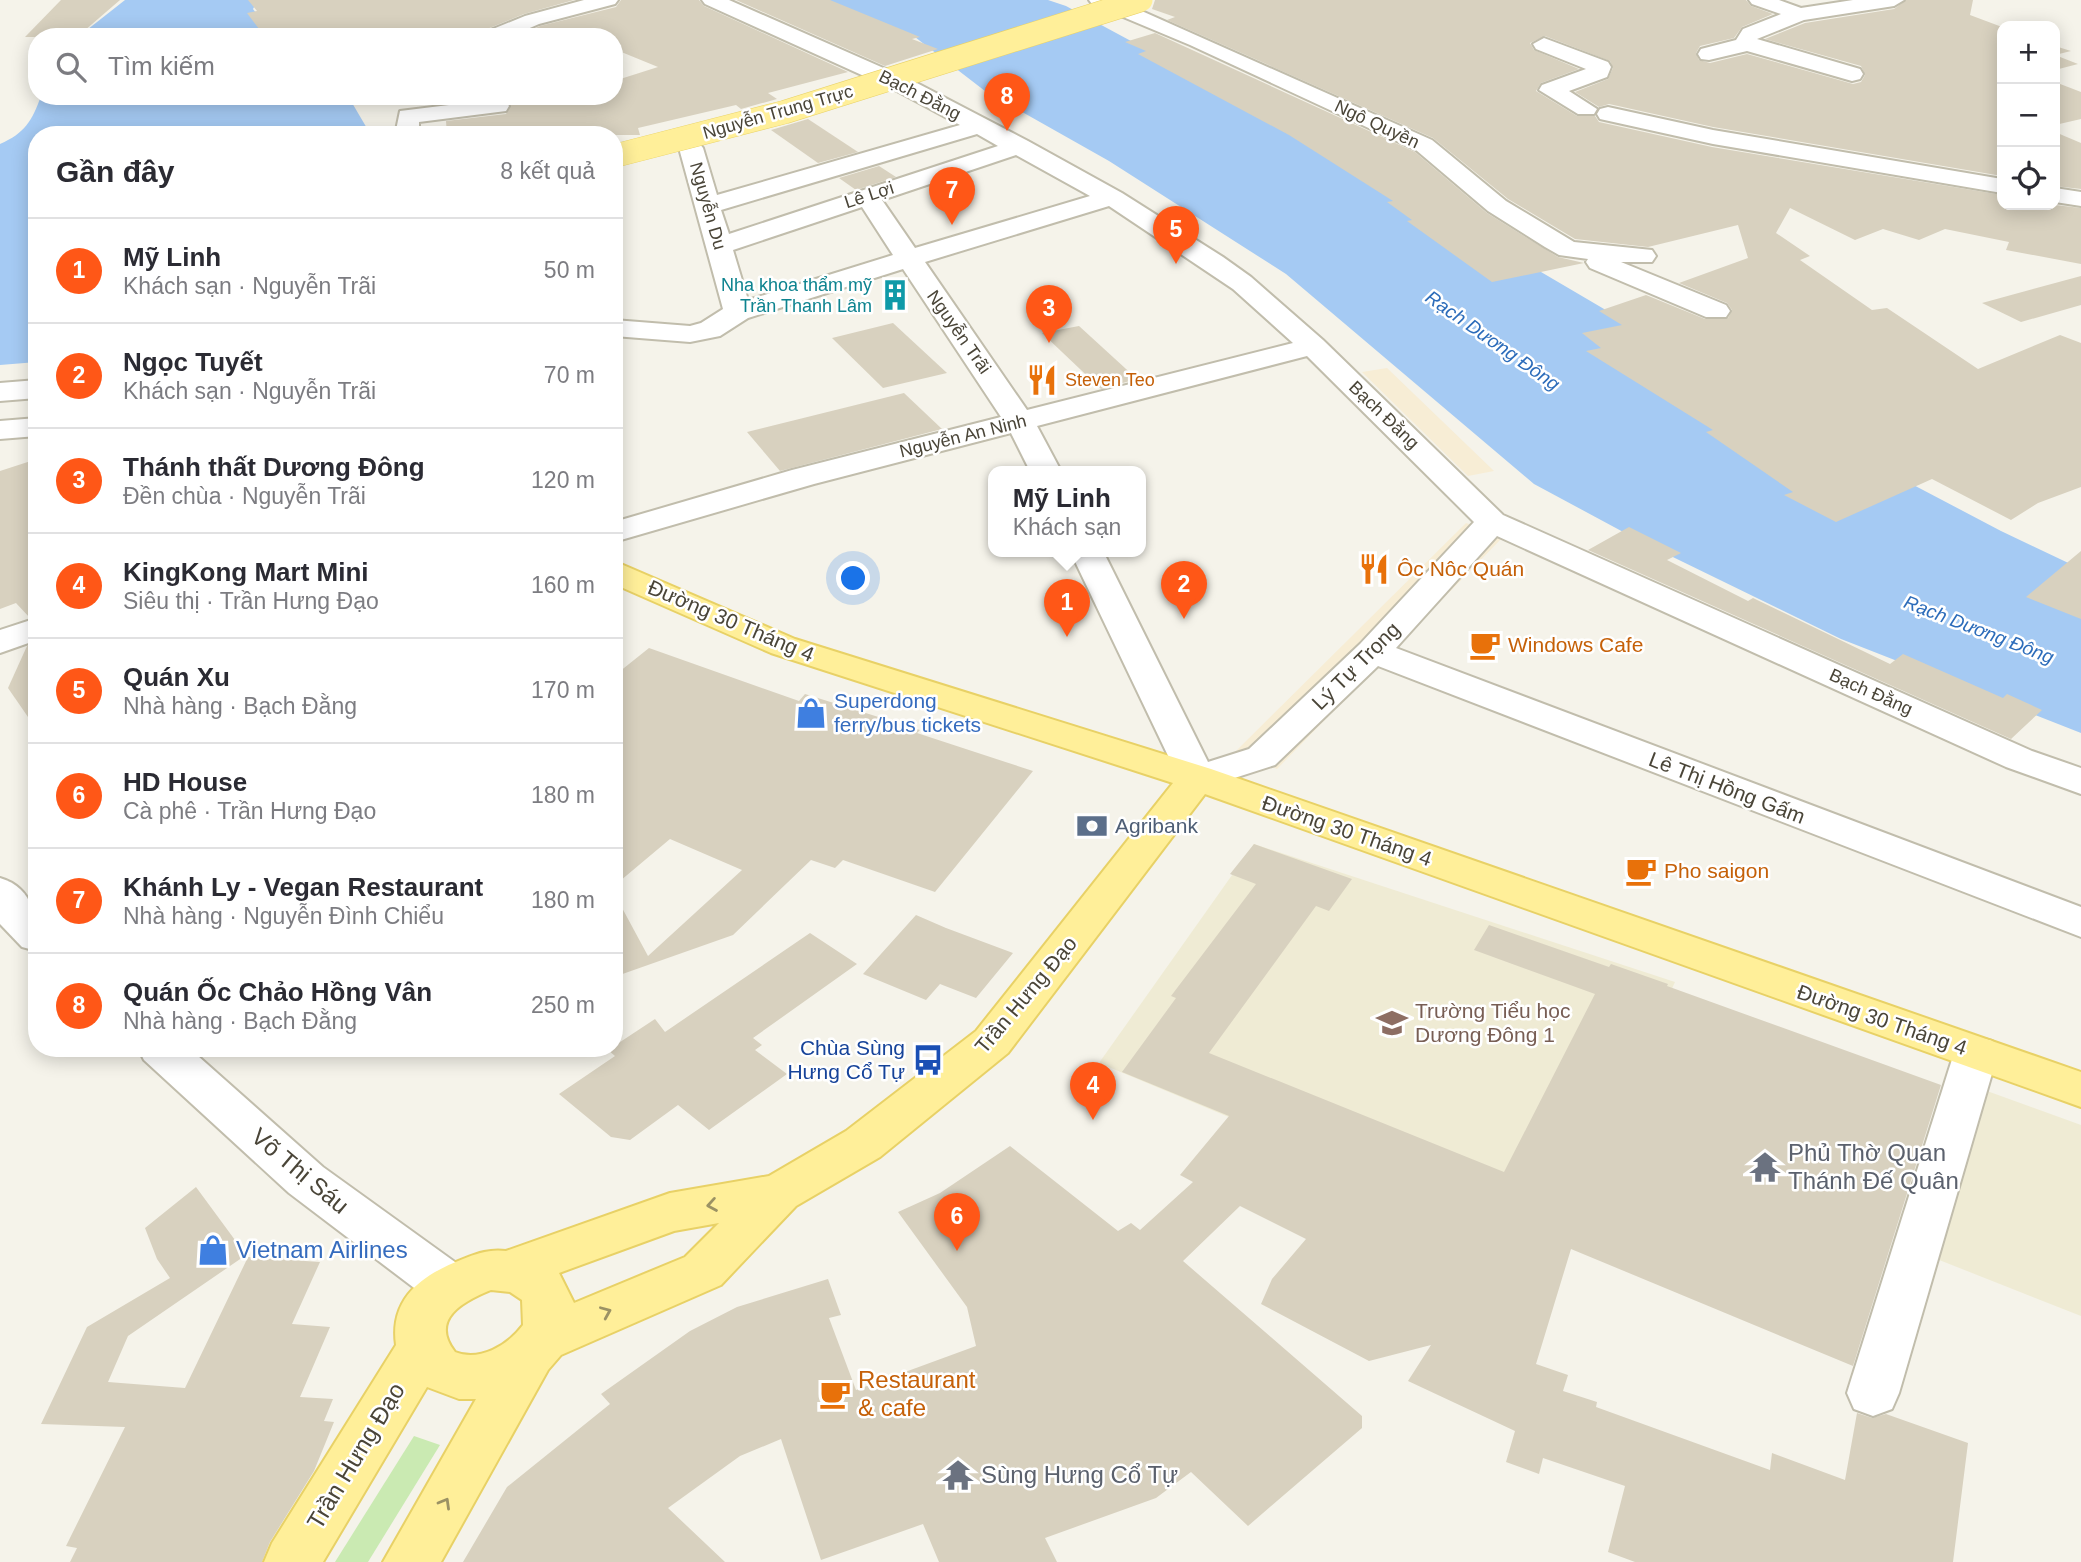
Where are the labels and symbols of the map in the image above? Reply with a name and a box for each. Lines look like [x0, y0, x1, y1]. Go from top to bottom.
street label: Bạch Đằng [876, 65, 965, 124]
pin: 8 [984, 73, 1030, 131]
street label: Nguyễn Trung Trực [700, 80, 855, 143]
street label: Ngô Quyền [1332, 96, 1422, 152]
street label: Nguyễn Du [686, 160, 731, 252]
pin: 7 [929, 167, 975, 225]
street label: Lê Lợi [842, 178, 896, 212]
pin: 5 [1153, 206, 1199, 264]
place label: Nha khoa thẩm mỹ Trần Thanh Lâm [721, 275, 872, 316]
building icon: Nha khoa thẩm mỹ Trần Thanh Lâm [878, 278, 912, 312]
pin: 3 [1026, 285, 1072, 343]
street label: Nguyễn Trãi [923, 286, 996, 377]
water label: Rạch Dương Đông [1422, 286, 1564, 395]
restaurant icon: Steven Teo [1025, 363, 1059, 397]
place label: Steven Teo [1065, 370, 1155, 390]
street label: Bạch Đằng [1345, 376, 1424, 453]
street label: Nguyễn An Ninh [897, 410, 1029, 461]
restaurant icon: Ôc Nôc Quán [1357, 552, 1391, 586]
place label: Ôc Nôc Quán [1397, 557, 1524, 580]
your location [836, 561, 870, 595]
pin: 2 [1161, 561, 1207, 619]
street label: Đường 30 Tháng 4 [645, 575, 818, 666]
pin: 1 [1044, 579, 1090, 637]
water label: Rạch Dương Đông [1901, 591, 2057, 668]
street label: Lý Tự Trọng [1307, 617, 1404, 714]
cafe icon: Windows Cafe [1468, 628, 1502, 662]
place label: Windows Cafe [1508, 633, 1643, 656]
street label: Bạch Đằng [1826, 664, 1916, 719]
place label: Superdong ferry/bus tickets [834, 689, 981, 736]
shop icon: Superdong ferry/bus tickets [794, 696, 828, 730]
street label: Lê Thị Hồng Gấm [1646, 747, 1808, 828]
street label: Đường 30 Tháng 4 [1259, 791, 1435, 870]
bank icon: Agribank [1075, 809, 1109, 843]
place label: Agribank [1115, 814, 1198, 837]
cafe icon: Pho saigon [1624, 854, 1658, 888]
place label: Pho saigon [1664, 859, 1769, 882]
street label: Trần Hưng Đạo [970, 932, 1081, 1058]
street label: Đường 30 Tháng 4 [1794, 980, 1970, 1059]
place label: Trường Tiểu học Dương Đông 1 [1415, 999, 1570, 1046]
school or university icon: Trường Tiểu học Dương Đông 1 [1375, 1006, 1409, 1040]
place label: Chùa Sùng Hưng Cổ Tự [787, 1036, 905, 1083]
bus stop icon: Chùa Sùng Hưng Cổ Tự [911, 1043, 945, 1077]
pin: 4 [1070, 1062, 1116, 1120]
street label: Võ Thị Sáu [246, 1122, 354, 1219]
place label: Phủ Thờ Quan Thánh Đế Quân [1788, 1139, 1959, 1194]
temple icon: Phủ Thờ Quan Thánh Đế Quân [1748, 1150, 1782, 1184]
pin: 6 [934, 1193, 980, 1251]
one-way arrow [706, 1197, 718, 1212]
shop icon: Vietnam Airlines [196, 1233, 230, 1267]
place label: Vietnam Airlines [236, 1236, 408, 1263]
one-way arrow [599, 1306, 612, 1320]
place label: Restaurant & cafe [858, 1366, 976, 1421]
cafe icon: Restaurant & cafe [818, 1377, 852, 1411]
street label: Trần Hưng Đạo [301, 1378, 410, 1534]
temple icon: Sùng Hưng Cổ Tự [941, 1458, 975, 1492]
place label: Sùng Hưng Cổ Tự [981, 1461, 1178, 1488]
one-way arrow [437, 1497, 450, 1510]

